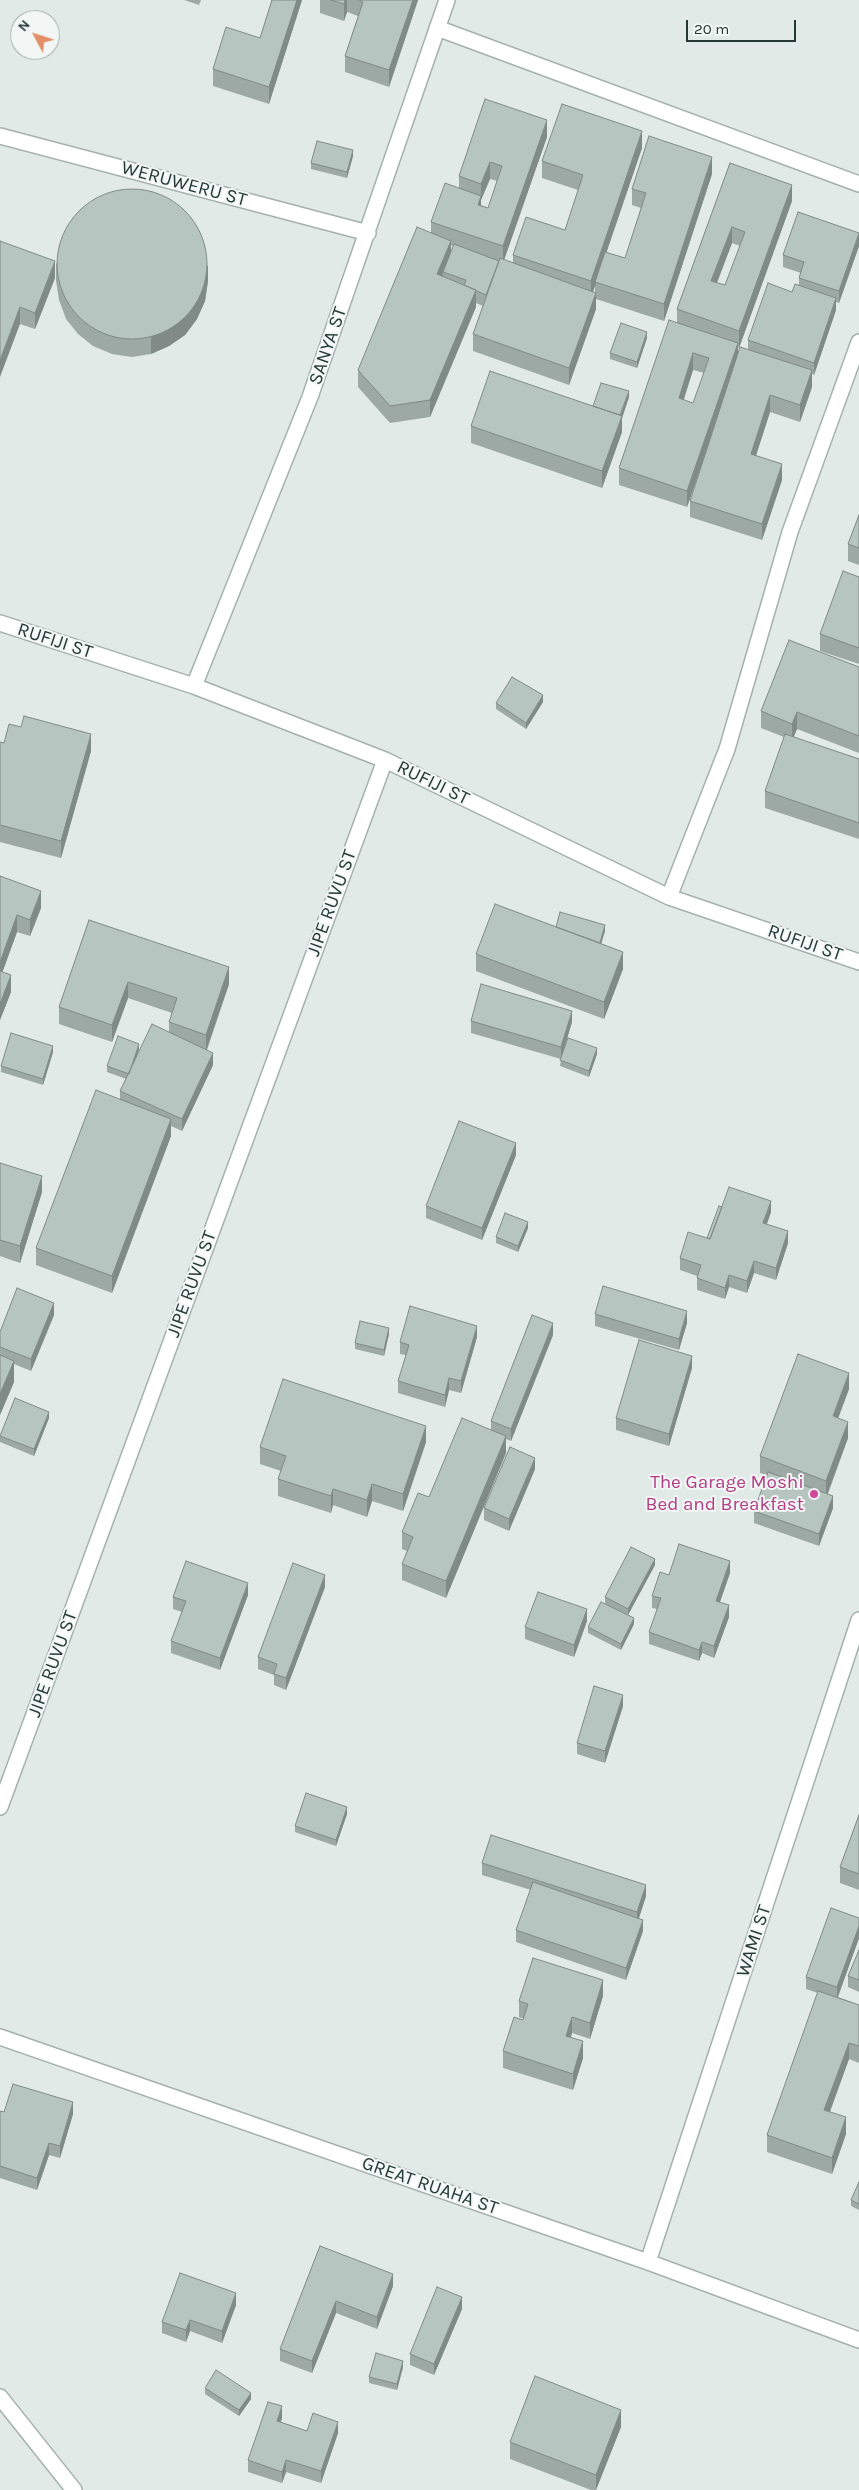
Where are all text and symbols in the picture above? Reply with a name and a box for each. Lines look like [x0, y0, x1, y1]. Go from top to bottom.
north arrow [10, 10, 60, 60]
scale bar [689, 10, 799, 42]
text: N [14, 16, 34, 35]
text: 20 m [694, 20, 729, 38]
street label: WERUWERU ST [119, 156, 249, 212]
street label: SANYA ST [304, 304, 352, 388]
street label: RUFIJI ST [14, 618, 96, 664]
street label: RUFIJI ST [393, 756, 473, 810]
street label: JIPE RUVU ST [302, 847, 362, 959]
street label: RUFIJI ST [765, 920, 845, 966]
street label: JIPE RUVU ST [162, 1228, 222, 1340]
place label: The Garage Moshi Bed and Breakfast [646, 1472, 804, 1516]
marker: The Garage Moshi Bed and Breakfast [808, 1488, 820, 1500]
street label: JIPE RUVU ST [23, 1608, 83, 1720]
street label: WAMI ST [732, 1902, 776, 1980]
street label: GREAT RUAHA ST [359, 2152, 501, 2220]

